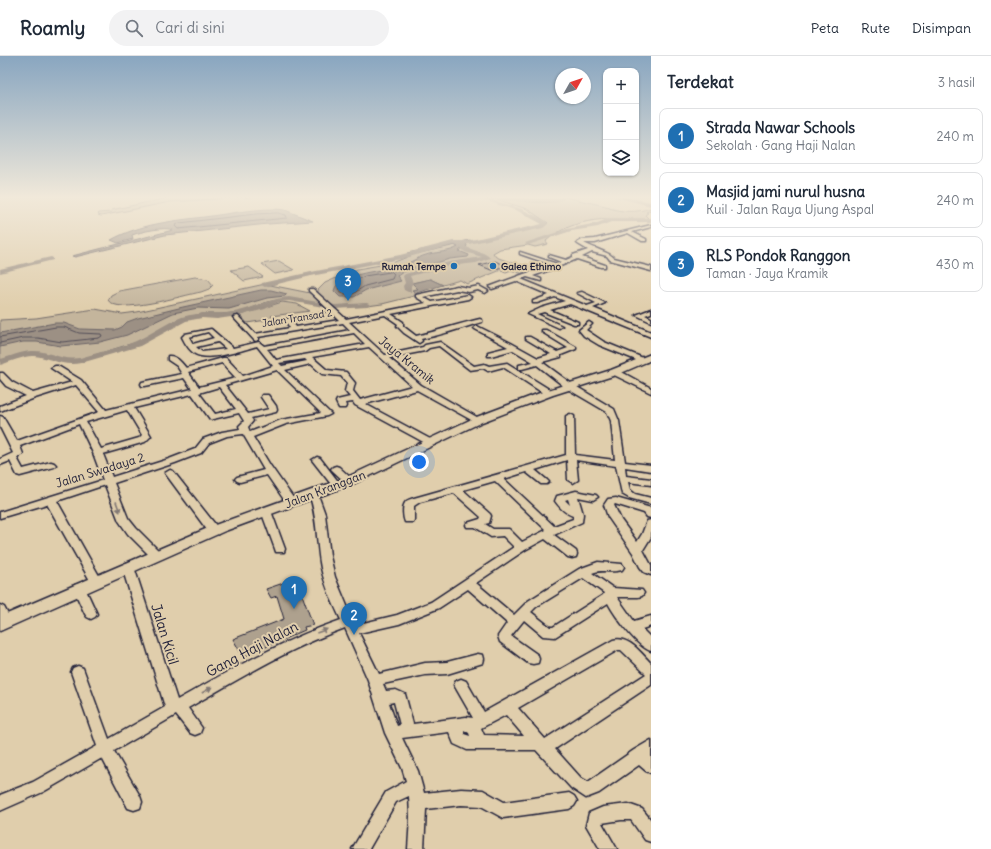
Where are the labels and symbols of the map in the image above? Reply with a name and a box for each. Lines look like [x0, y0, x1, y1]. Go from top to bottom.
north arrow [555, 68, 591, 104]
place label: Rumah Tempe [381, 260, 447, 273]
place label: Galea Ethimo [501, 260, 562, 273]
marker: Rumah Tempe [449, 261, 459, 271]
marker: Galea Ethimo [488, 261, 498, 271]
pin: 3 [335, 268, 361, 301]
street label: Jalan Transad 2 [261, 306, 334, 330]
street label: Jaya Kramik [376, 333, 438, 387]
street label: Jalan Swadaya 2 [54, 449, 147, 491]
your location [409, 452, 429, 472]
street label: Jalan Kranggan [282, 467, 368, 511]
one-way arrow [116, 502, 122, 514]
pin: 1 [281, 576, 307, 609]
street label: Jalan Kicil [147, 601, 183, 667]
pin: 2 [341, 602, 367, 635]
street label: Gang Haji Nalan [203, 617, 301, 681]
one-way arrow [317, 628, 329, 634]
one-way arrow [201, 687, 213, 694]

